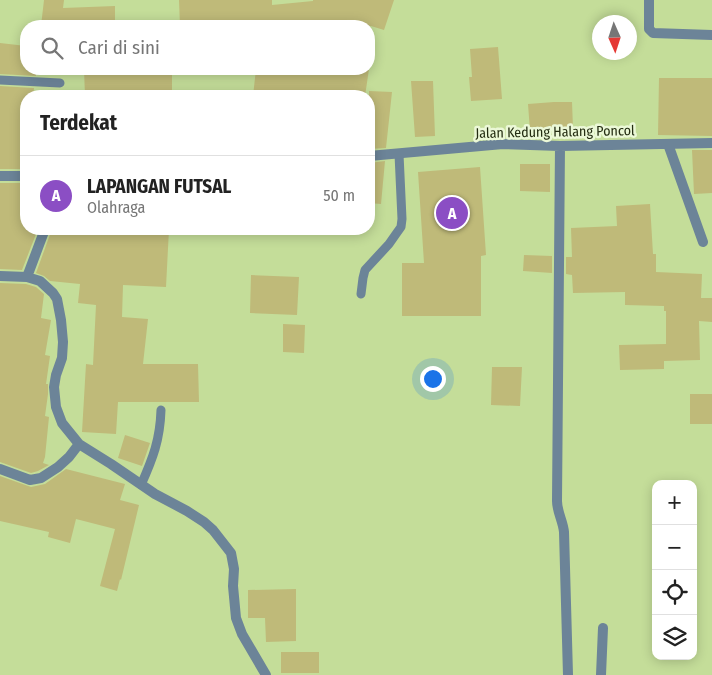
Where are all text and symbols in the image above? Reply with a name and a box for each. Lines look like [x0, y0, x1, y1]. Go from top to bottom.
north arrow [592, 15, 637, 60]
search box [20, 20, 375, 75]
icon: search [38, 34, 66, 62]
text: Cari di sini [78, 36, 160, 59]
text: Terdekat [40, 110, 117, 136]
street label: Jalan Kedung Halang Poncol [475, 122, 635, 142]
text: LAPANGAN FUTSAL [87, 175, 231, 198]
text: A [52, 186, 60, 205]
text: 50 m [323, 186, 355, 205]
pin: A [436, 194, 468, 232]
text: Olahraga [87, 198, 145, 217]
your location [420, 366, 446, 392]
map controls [652, 480, 697, 660]
button: + [652, 480, 697, 525]
button: − [652, 525, 697, 570]
button: locate [652, 570, 697, 615]
button: layers [652, 615, 697, 660]

